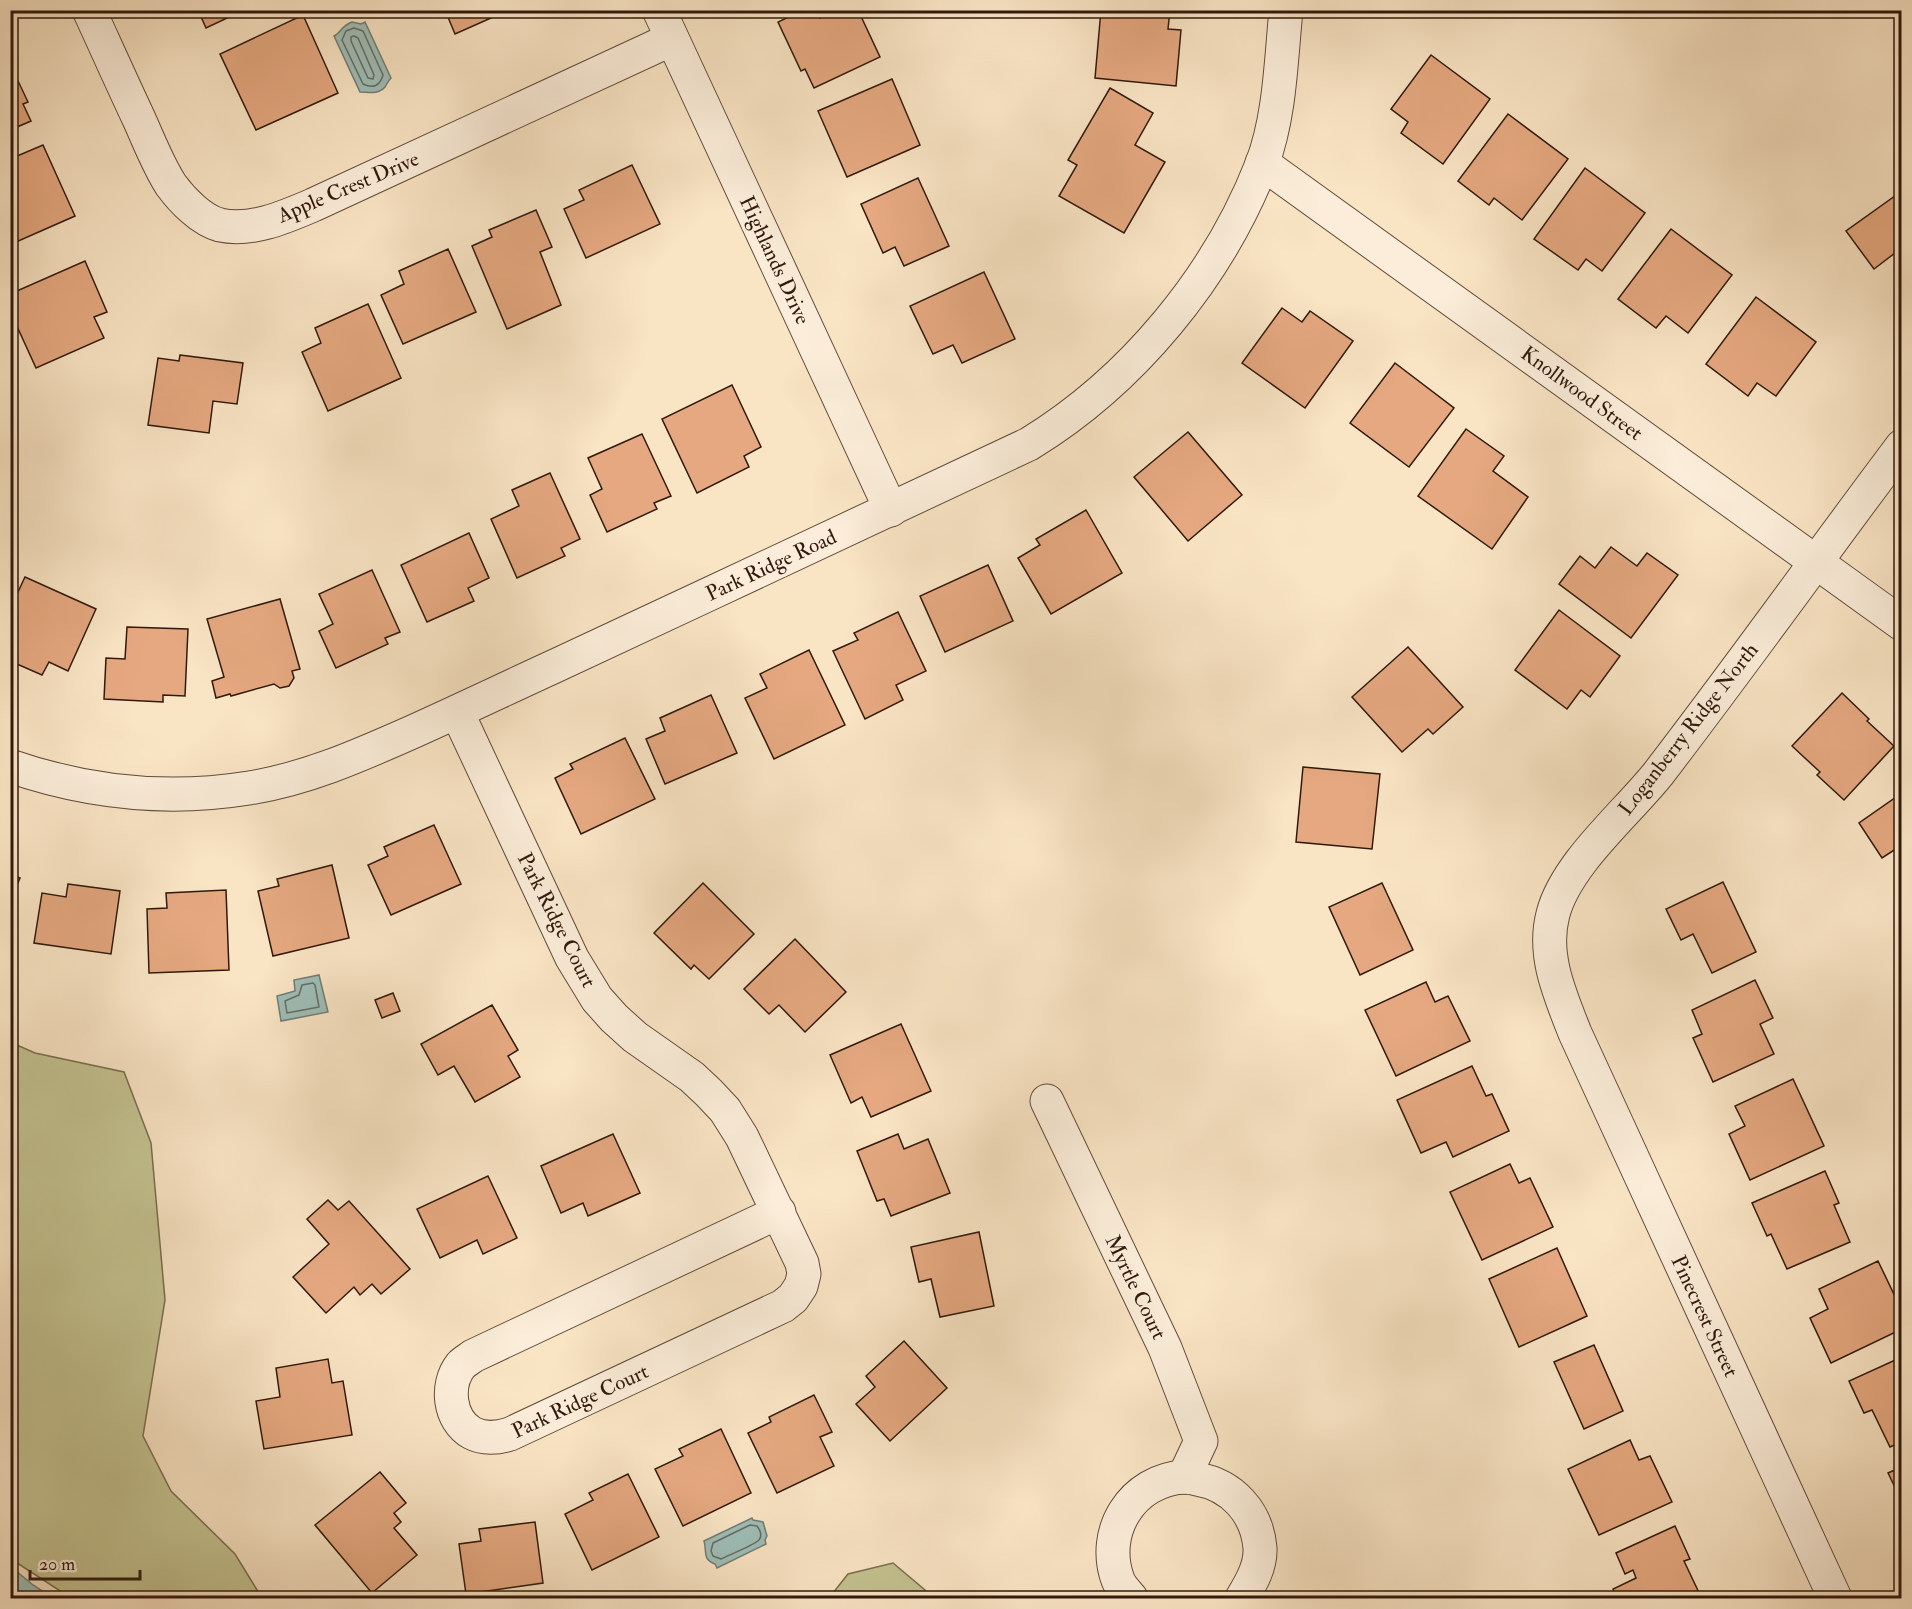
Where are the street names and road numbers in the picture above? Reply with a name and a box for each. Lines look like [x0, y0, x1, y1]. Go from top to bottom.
street label: Apple Crest Drive [272, 145, 423, 230]
street label: Highlands Drive [733, 192, 816, 329]
street label: Knollwood Street [1515, 340, 1648, 447]
street label: Park Ridge Road [702, 523, 841, 607]
street label: Loganberry Ridge North [1613, 637, 1764, 821]
street label: Park Ridge Court [511, 848, 602, 992]
street label: Myrtle Court [1099, 1230, 1173, 1344]
street label: Pinecrest Street [1665, 1251, 1745, 1382]
street label: Park Ridge Court [507, 1358, 653, 1445]

